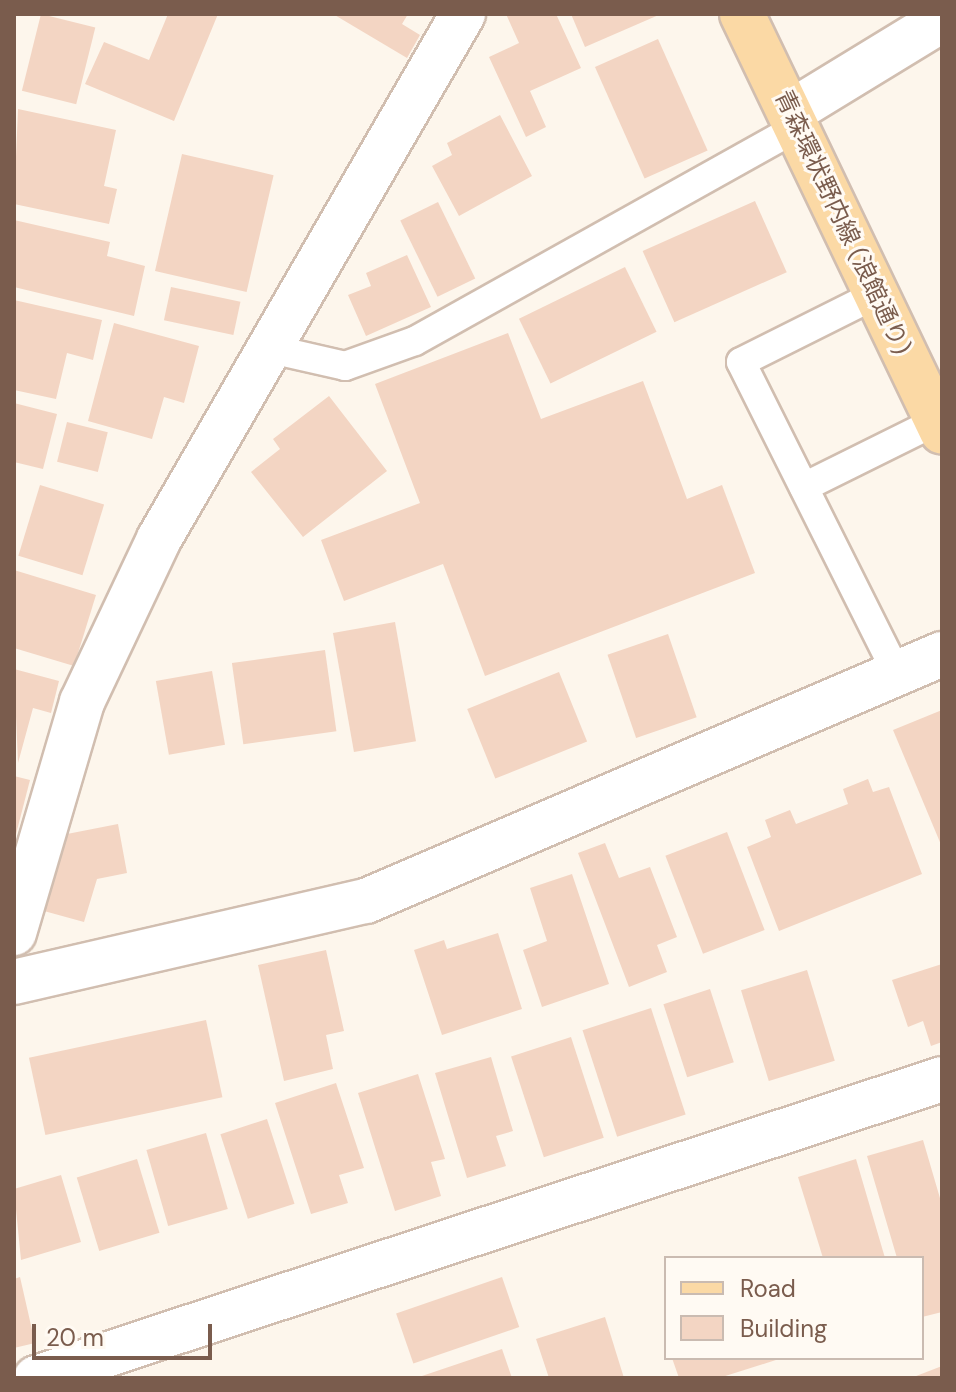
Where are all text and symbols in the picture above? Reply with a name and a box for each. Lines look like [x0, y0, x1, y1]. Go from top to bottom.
street label: 青森環状野内線 (浪館通り) [769, 85, 917, 359]
legend [664, 1256, 924, 1360]
text: Road [740, 1273, 796, 1304]
scale bar [36, 1308, 216, 1358]
text: Building [740, 1313, 827, 1344]
text: 20 m [46, 1322, 104, 1353]

